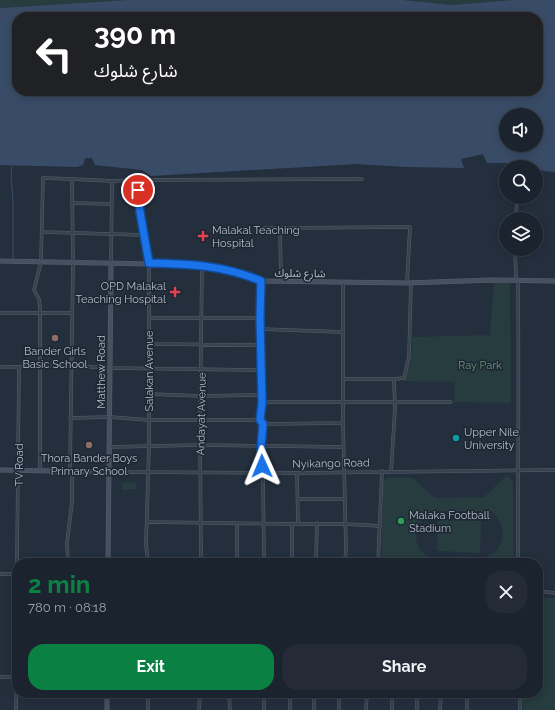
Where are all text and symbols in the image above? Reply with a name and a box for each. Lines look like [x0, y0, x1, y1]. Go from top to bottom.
text: 390 m [94, 18, 176, 51]
icon: left [28, 28, 80, 80]
text: شارع شلوك [94, 60, 178, 81]
map controls [499, 108, 543, 256]
button: sound [499, 108, 543, 152]
button: search [499, 160, 543, 204]
pin [121, 173, 155, 207]
icon: arrive [127, 179, 149, 201]
button: layers [499, 212, 543, 256]
place label: Malakal Teaching Hospital [212, 224, 300, 250]
marker: Malakal Teaching Hospital [197, 230, 209, 242]
street label: شارع شلوك [274, 267, 326, 281]
place label: OPD Malakal Teaching Hospital [75, 280, 166, 306]
marker: OPD Malakal Teaching Hospital [169, 286, 181, 298]
street label: Salakan Avenue [143, 330, 156, 411]
marker: Bander Girls Basic School [50, 333, 60, 343]
street label: Matthew Road [95, 335, 108, 409]
place label: Bander Girls Basic School [22, 345, 88, 371]
park label: Ray Park [458, 359, 502, 372]
street label: Andayat Avenue [194, 372, 209, 456]
place label: Upper Nile University [464, 426, 520, 452]
marker: Upper Nile University [451, 433, 461, 443]
marker: Thora Bander Boys Primary School [84, 440, 94, 450]
street label: TV Road [13, 443, 26, 487]
position arrow [241, 445, 283, 487]
place label: Thora Bander Boys Primary School [41, 452, 137, 478]
street label: Nyikango Road [292, 456, 370, 471]
place label: Malaka Football Stadium [409, 509, 490, 535]
marker: Malaka Football Stadium [396, 516, 406, 526]
text: 2 min [28, 570, 90, 599]
button: close [485, 571, 527, 613]
text: 780 m · 08:18 [28, 600, 106, 615]
button: Exit [28, 644, 274, 690]
button: Share [282, 644, 527, 690]

